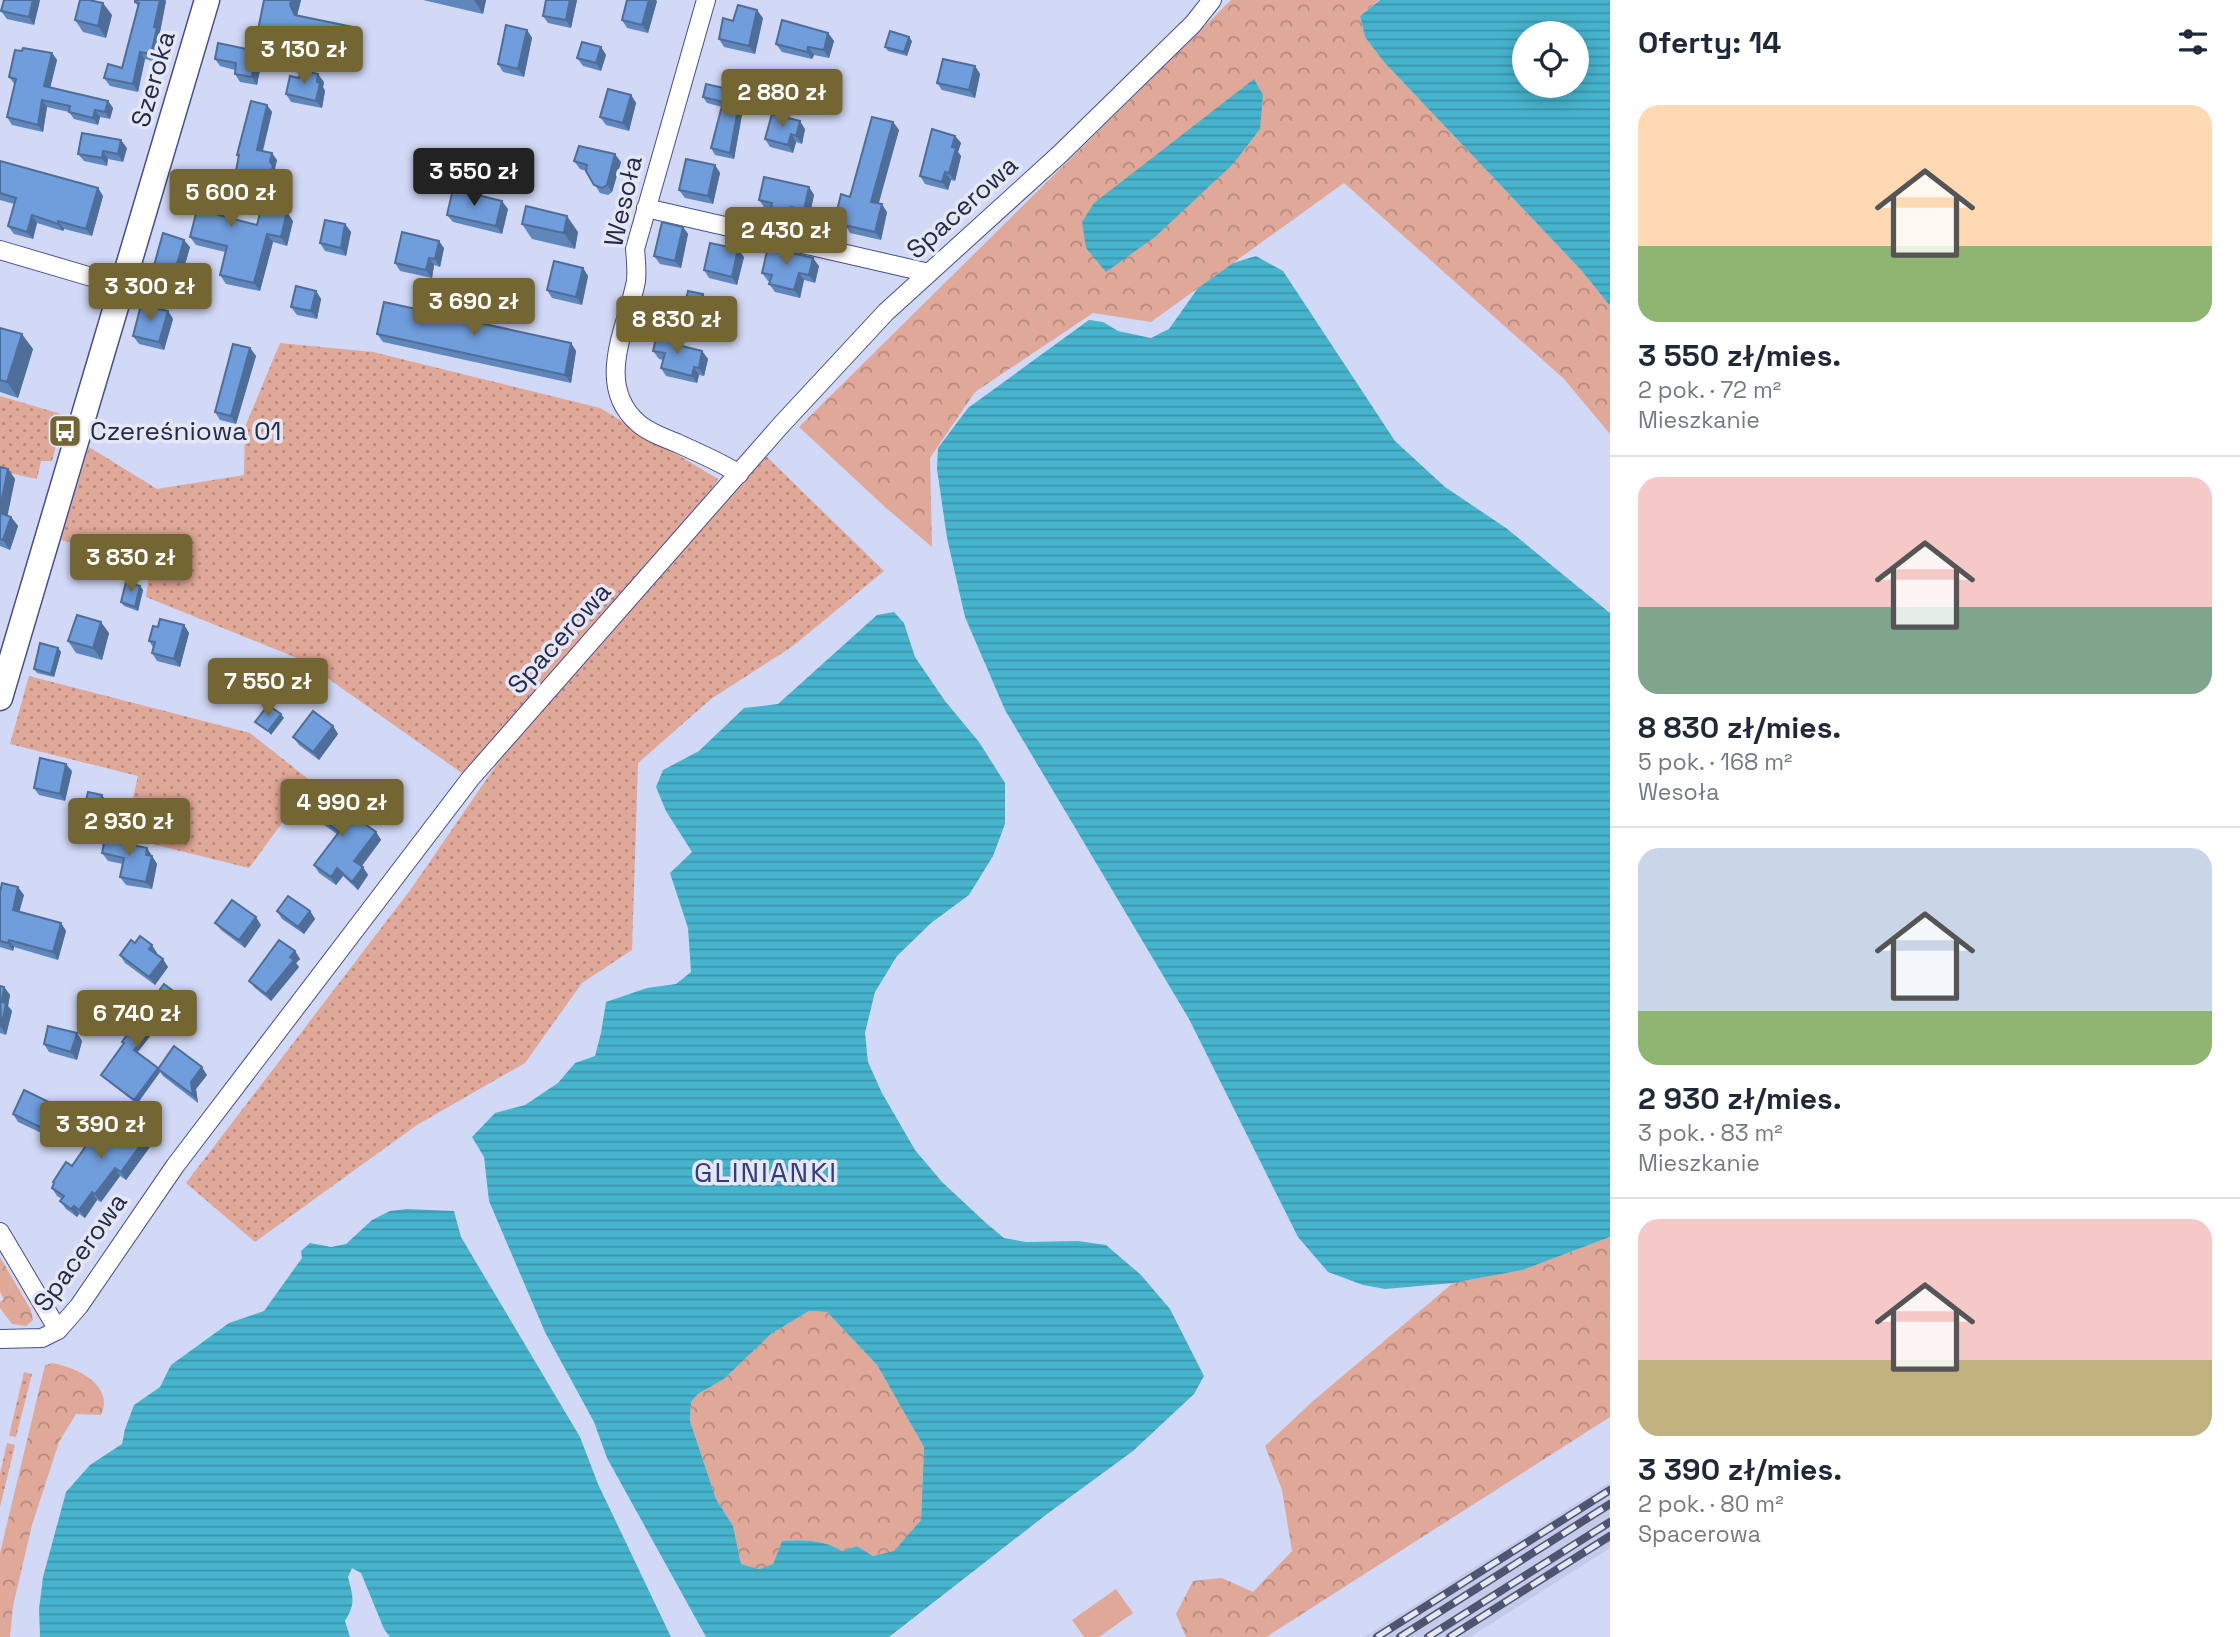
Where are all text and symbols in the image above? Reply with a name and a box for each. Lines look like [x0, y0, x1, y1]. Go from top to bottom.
map controls [1512, 21, 1589, 98]
button: locate [1512, 21, 1589, 98]
text: Oferty: 14 [1638, 23, 1781, 62]
icon: filters [2174, 23, 2212, 61]
street label: Szeroka [123, 27, 183, 131]
pin: 3 130 zł [232, 27, 376, 86]
text: 3 130 zł [261, 34, 347, 64]
pin: 2 880 zł [710, 69, 854, 129]
text: 2 880 zł [737, 77, 827, 107]
pin: 3 550 zł [402, 148, 546, 208]
street label: Spacerowa [899, 148, 1025, 266]
icon: home [1862, 150, 1988, 276]
street label: Wesoła [596, 152, 650, 250]
text: 3 550 zł [429, 156, 519, 186]
pin: 5 600 zł [159, 170, 303, 229]
text: 5 600 zł [186, 177, 276, 207]
pin: 2 430 zł [714, 208, 858, 267]
text: 2 430 zł [741, 215, 831, 245]
pin: 3 300 zł [78, 264, 222, 323]
text: 3 300 zł [105, 271, 195, 301]
pin: 3 690 zł [402, 278, 546, 338]
text: 3 690 zł [429, 286, 519, 316]
pin: 8 830 zł [605, 296, 749, 356]
text: 8 830 zł [632, 304, 722, 334]
text: 3 550 zł/mies. [1638, 336, 1841, 375]
text: 2 pok. · 72 m² [1638, 375, 1781, 405]
text: Mieszkanie [1638, 405, 1760, 435]
bus stop icon: Czereśniowa 01 [46, 412, 84, 450]
place label: Czereśniowa 01 [90, 414, 281, 448]
icon: home [1862, 522, 1988, 648]
pin: 3 830 zł [59, 534, 203, 594]
text: 3 830 zł [86, 542, 176, 572]
street label: Spacerowa [500, 575, 618, 701]
pin: 7 550 zł [196, 658, 340, 718]
text: 7 550 zł [224, 666, 312, 696]
text: 8 830 zł/mies. [1638, 708, 1841, 747]
text: 5 pok. · 168 m² [1638, 747, 1792, 777]
text: Wesoła [1638, 777, 1719, 807]
pin: 4 990 zł [270, 780, 414, 839]
text: 4 990 zł [297, 787, 387, 817]
pin: 2 930 zł [57, 798, 201, 858]
text: 2 930 zł [84, 806, 174, 836]
icon: home [1862, 893, 1988, 1019]
pin: 6 740 zł [65, 990, 209, 1050]
text: 6 740 zł [93, 998, 181, 1028]
text: 2 930 zł/mies. [1638, 1079, 1842, 1118]
pin: 3 390 zł [29, 1102, 173, 1161]
text: 3 390 zł [56, 1109, 146, 1139]
text: 3 pok. · 83 m² [1638, 1118, 1783, 1148]
text: Mieszkanie [1638, 1148, 1760, 1178]
district label: GLINIANKI [694, 1154, 838, 1190]
street label: Spacerowa [25, 1186, 135, 1318]
icon: home [1862, 1264, 1988, 1390]
text: 3 390 zł/mies. [1638, 1450, 1842, 1489]
text: 2 pok. · 80 m² [1638, 1489, 1784, 1519]
text: Spacerowa [1638, 1519, 1761, 1549]

